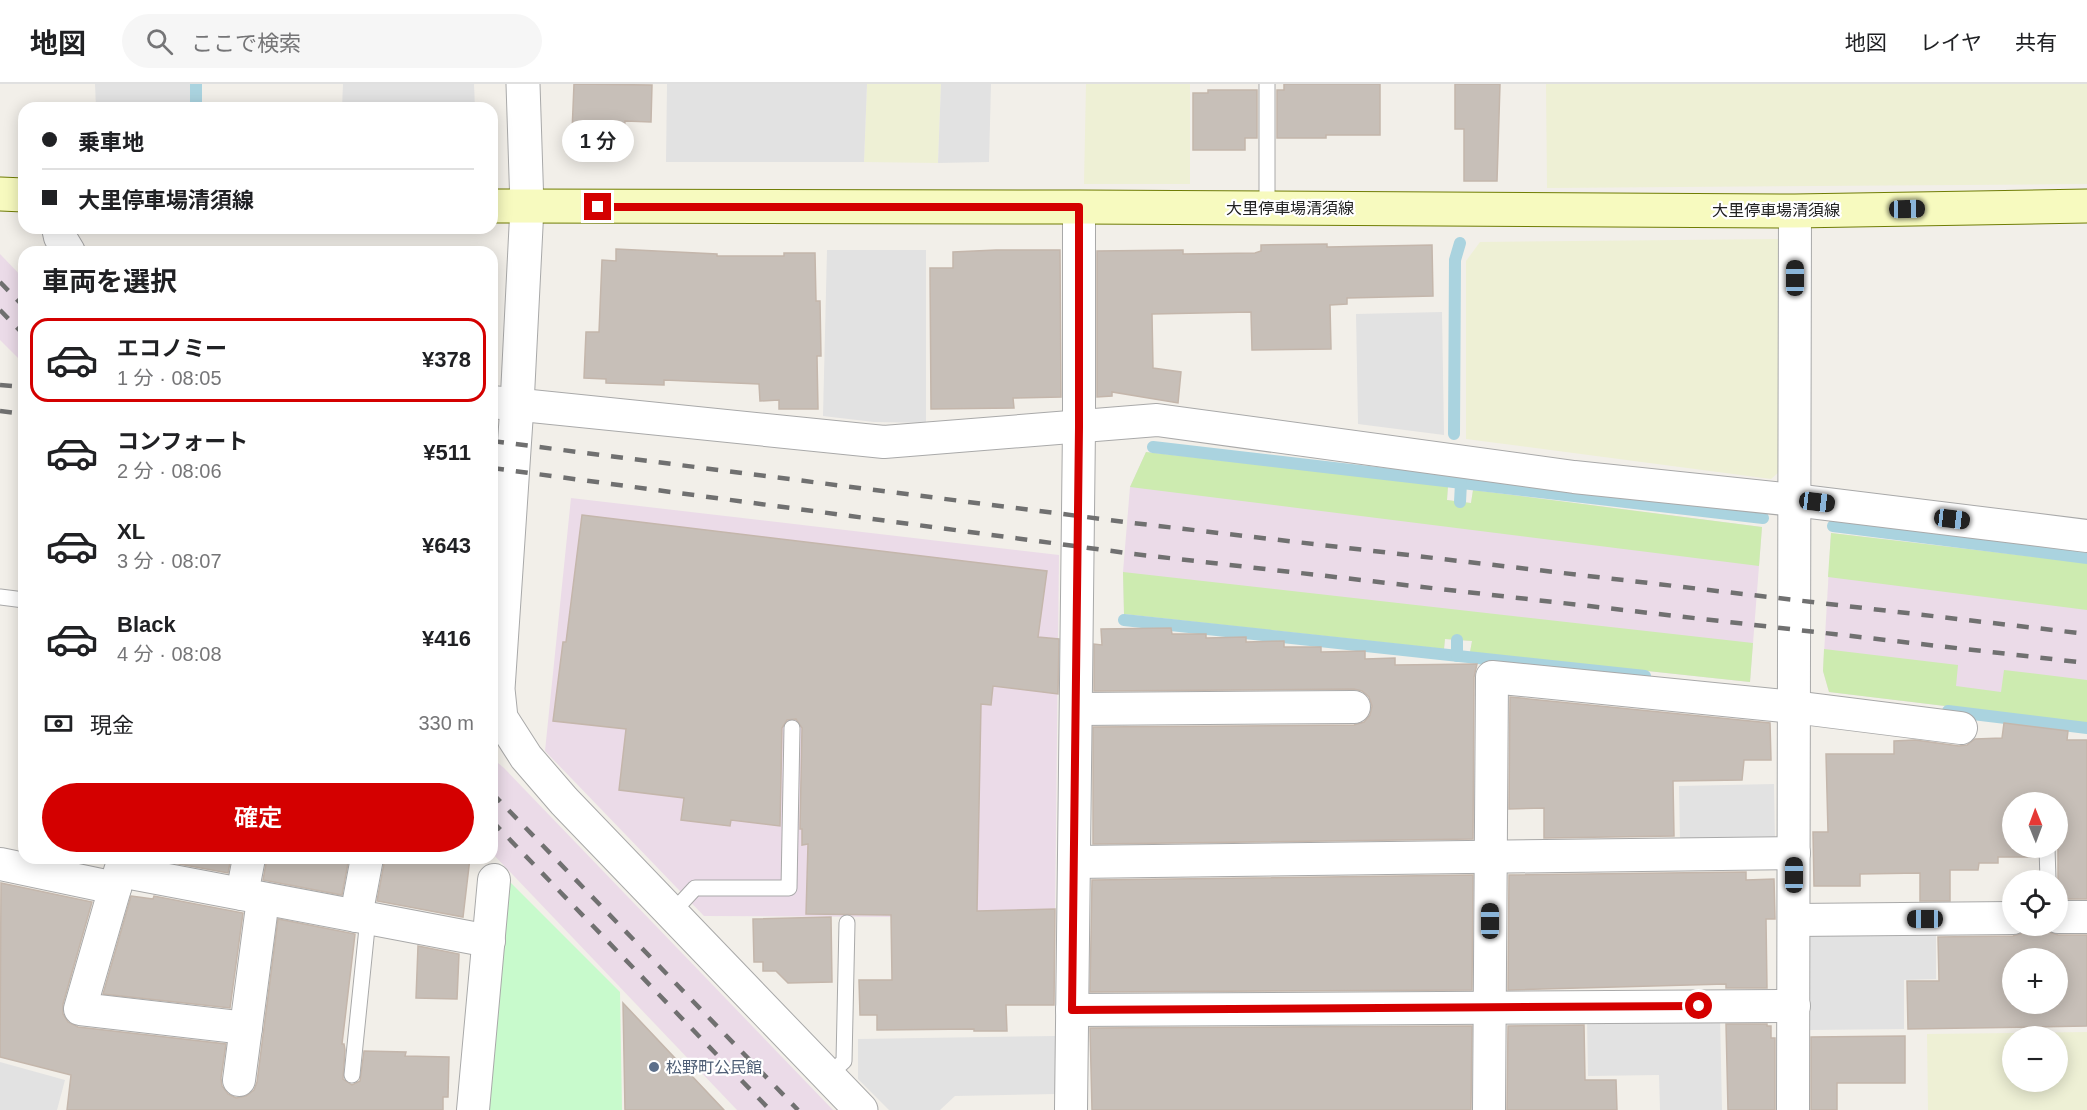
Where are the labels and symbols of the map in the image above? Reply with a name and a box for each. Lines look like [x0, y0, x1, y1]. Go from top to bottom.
callout: 1 分 [562, 120, 634, 162]
route end [584, 193, 611, 220]
street label: 大里停車場清須線 [1226, 200, 1354, 217]
car [1889, 200, 1925, 218]
street label: 大里停車場清須線 [1712, 202, 1840, 219]
car [1786, 260, 1804, 296]
car [1798, 491, 1836, 513]
car [1933, 508, 1971, 530]
north arrow [2002, 792, 2068, 858]
car [1785, 857, 1803, 893]
car [1481, 903, 1499, 939]
car [1907, 910, 1943, 928]
route start [1685, 992, 1712, 1019]
place label: 松野町公民館 [666, 1059, 762, 1076]
marker: 松野町公民館 [647, 1060, 661, 1074]

